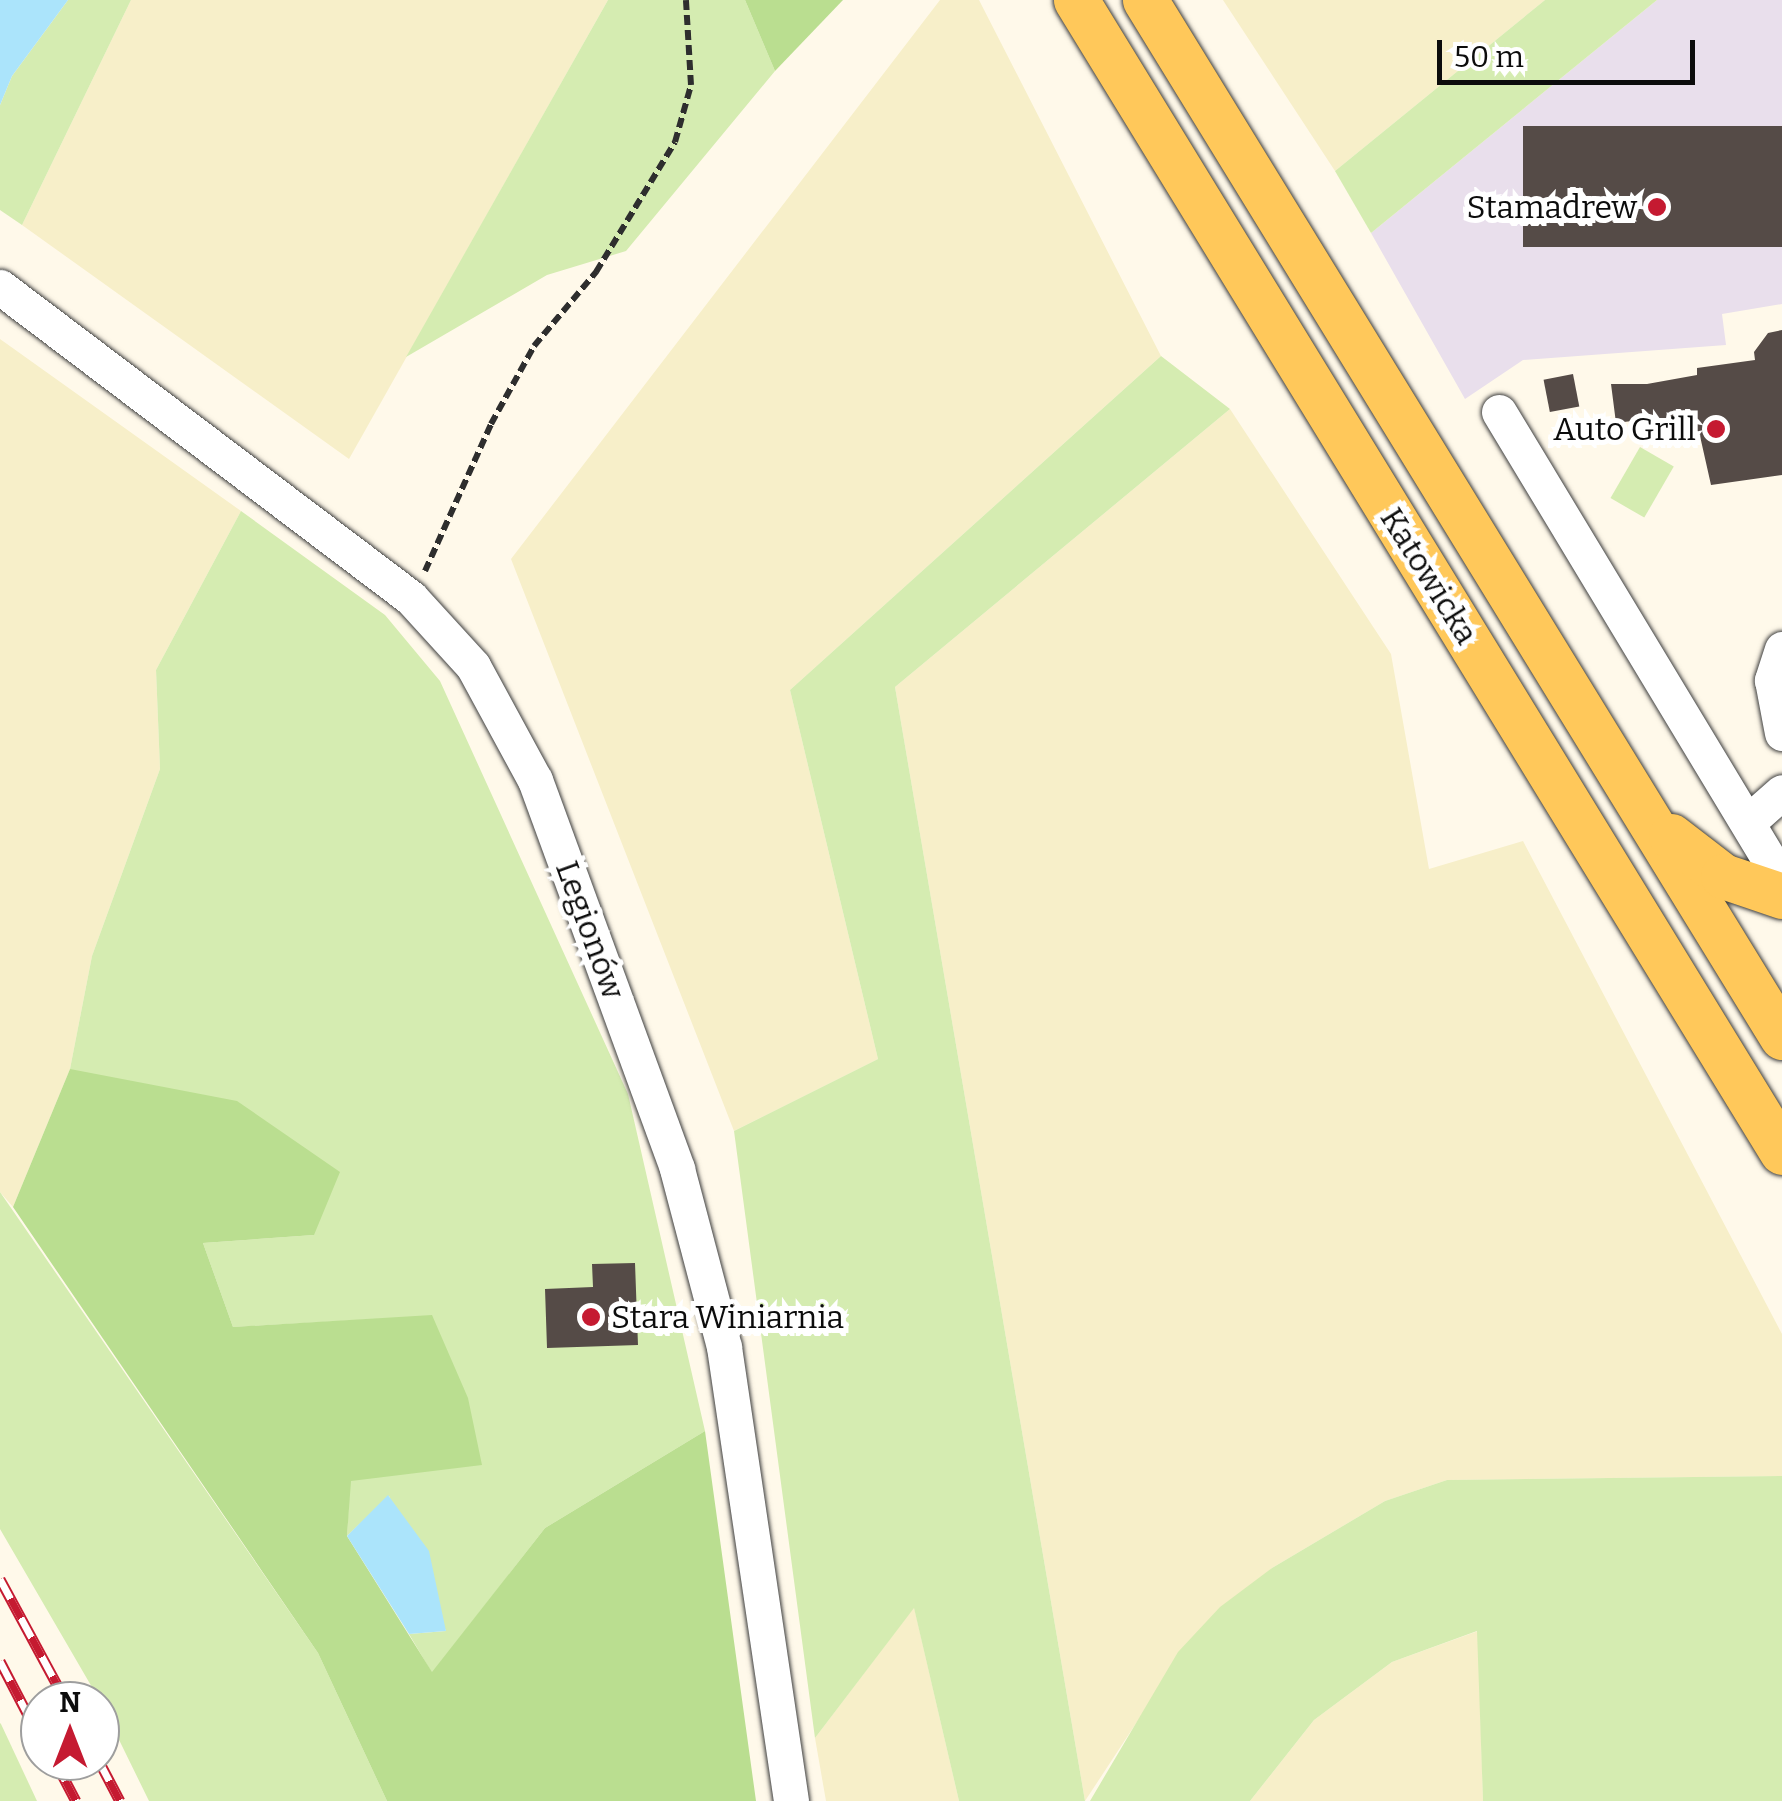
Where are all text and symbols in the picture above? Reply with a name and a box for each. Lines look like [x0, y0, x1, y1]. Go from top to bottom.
scale bar [1442, 20, 1700, 82]
text: 50 m [1454, 39, 1524, 75]
place label: Stamadrew [1467, 188, 1637, 226]
marker: Stamadrew [1646, 196, 1668, 218]
place label: Auto Grill [1553, 410, 1696, 448]
marker: Auto Grill [1705, 418, 1727, 440]
street label: Katowicka [1372, 501, 1486, 651]
street label: Legionów [547, 856, 633, 1004]
place label: Stara Winiarnia [611, 1298, 844, 1336]
marker: Stara Winiarnia [580, 1306, 602, 1328]
north arrow [20, 1681, 120, 1781]
text: N [59, 1686, 81, 1719]

